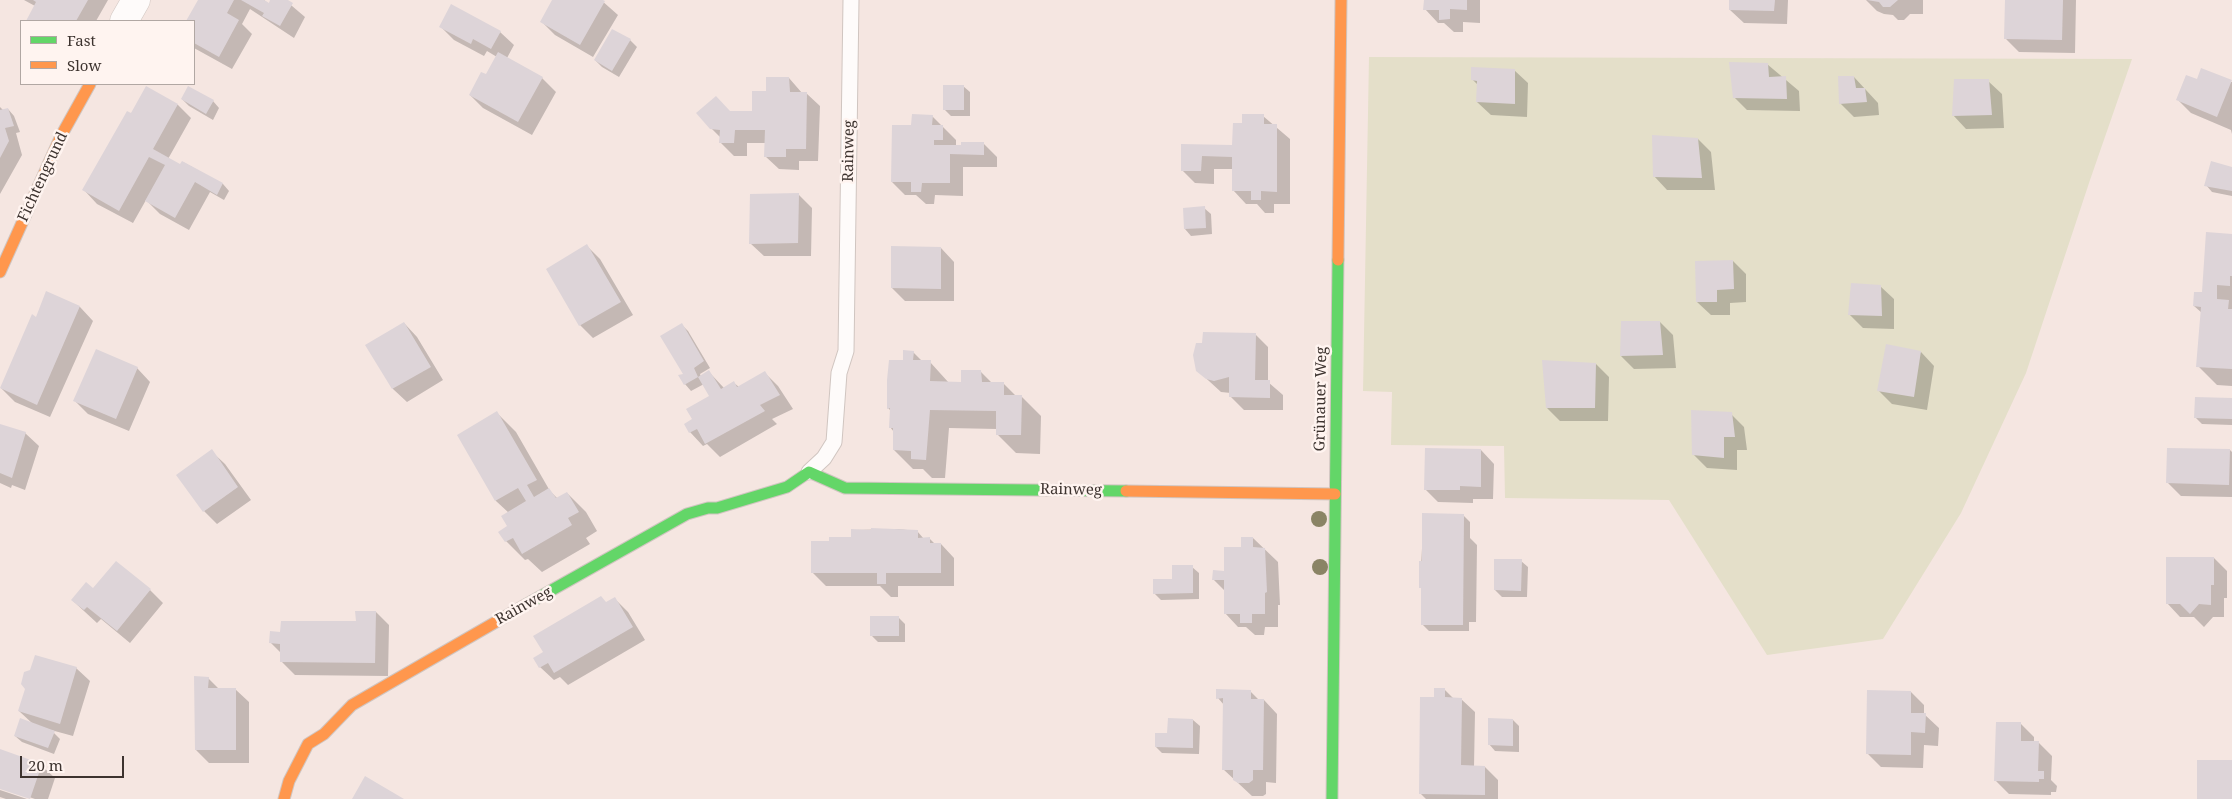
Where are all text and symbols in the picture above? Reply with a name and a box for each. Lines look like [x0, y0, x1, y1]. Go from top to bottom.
legend [20, 20, 195, 85]
text: Fast [67, 30, 96, 50]
text: Slow [67, 55, 101, 75]
street label: Rainweg [839, 120, 859, 182]
street label: Fichtengrund [14, 129, 72, 225]
street label: Grünauer Weg [1311, 346, 1331, 452]
street label: Rainweg [1040, 480, 1102, 500]
street label: Rainweg [493, 583, 555, 629]
scale bar [22, 746, 126, 778]
text: 20 m [28, 755, 63, 775]

